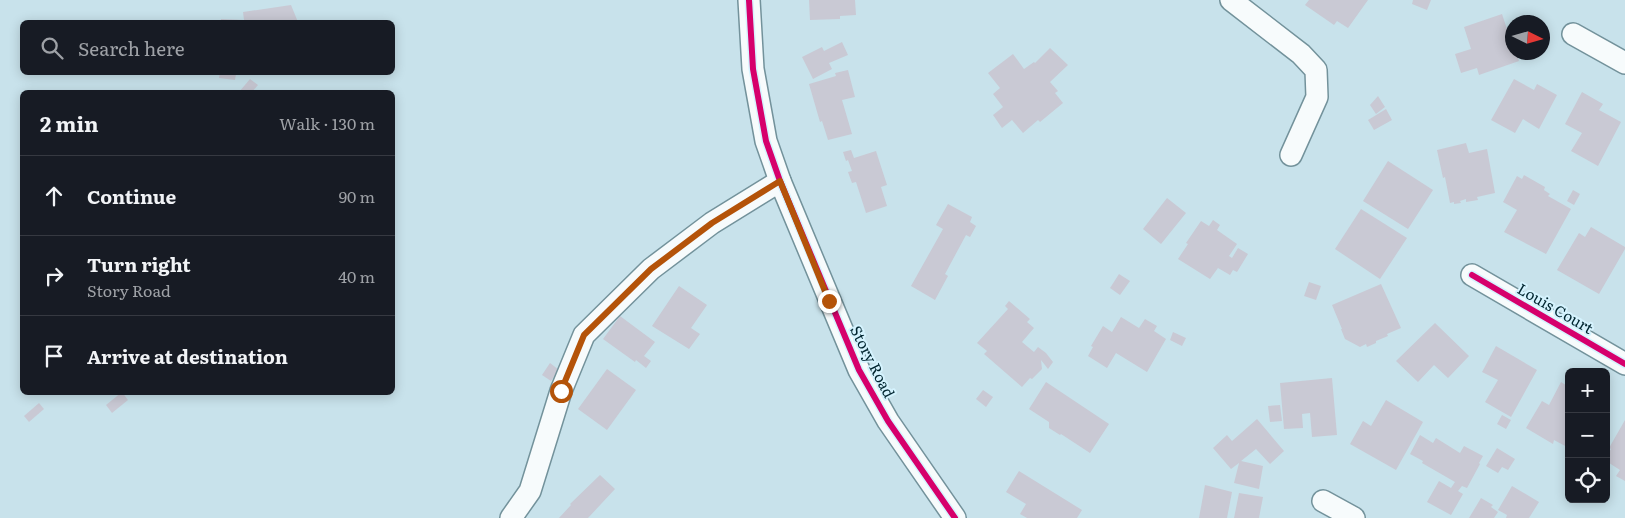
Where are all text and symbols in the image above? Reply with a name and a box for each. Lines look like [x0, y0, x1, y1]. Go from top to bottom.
north arrow [1505, 15, 1550, 60]
search box [20, 20, 395, 75]
icon: search [38, 34, 66, 62]
text: Search here [78, 34, 185, 62]
text: 2 min [40, 107, 99, 138]
text: Walk · 130 m [279, 111, 375, 135]
icon: ahead [40, 182, 68, 210]
text: Continue [87, 182, 176, 210]
text: 90 m [339, 184, 375, 208]
text: Turn right [87, 250, 191, 278]
icon: right [40, 262, 68, 290]
text: 40 m [338, 264, 375, 288]
street label: Louis Court [1513, 277, 1598, 339]
text: Story Road [87, 278, 171, 302]
route end [818, 290, 841, 313]
street label: Story Road [845, 321, 901, 402]
icon: arrive [40, 342, 68, 370]
text: Arrive at destination [87, 342, 288, 370]
map controls [1565, 368, 1610, 503]
button: + [1565, 368, 1610, 413]
route start [550, 380, 573, 403]
button: − [1565, 413, 1610, 458]
button: locate [1565, 458, 1610, 503]

